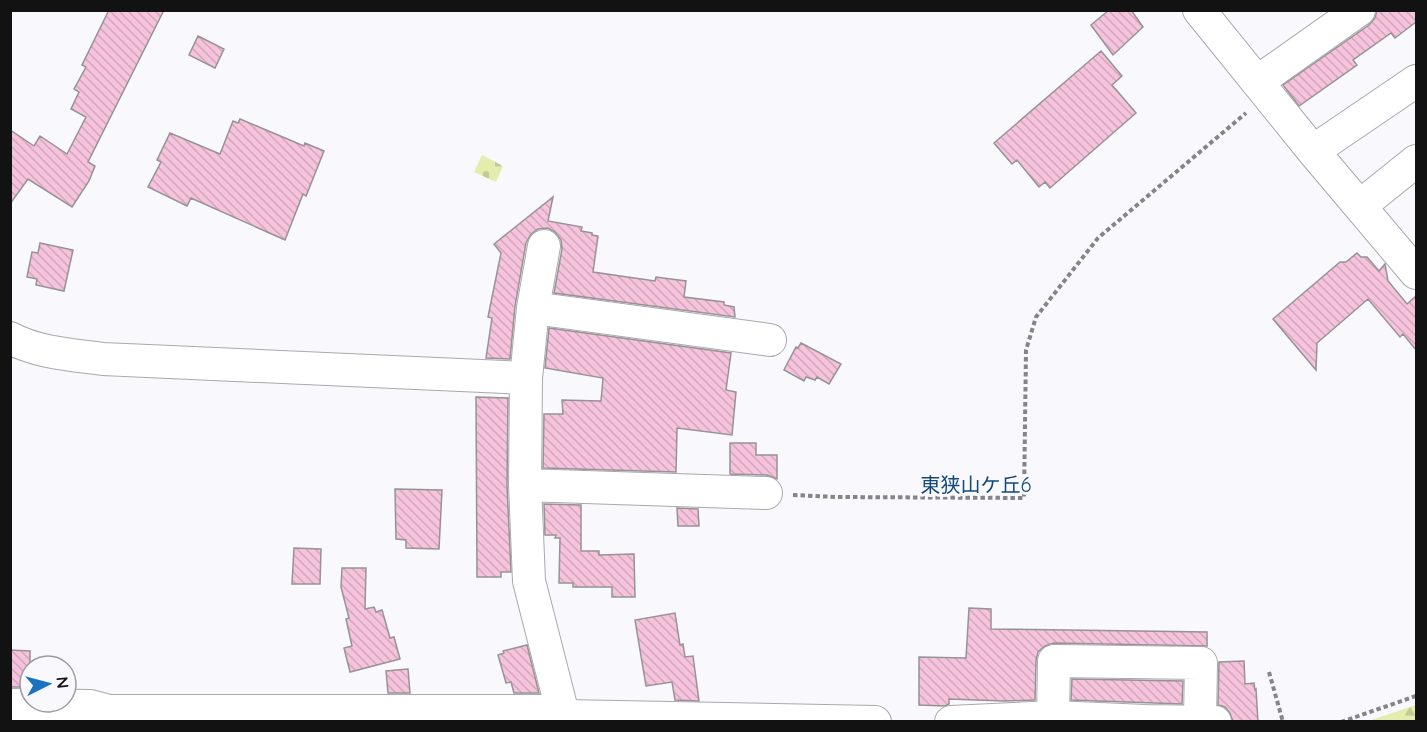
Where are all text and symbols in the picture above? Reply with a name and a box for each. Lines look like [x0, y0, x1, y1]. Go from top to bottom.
district label: 東狭山ケ丘6 [921, 472, 1032, 497]
north arrow [18, 654, 78, 714]
text: N [52, 676, 73, 689]

